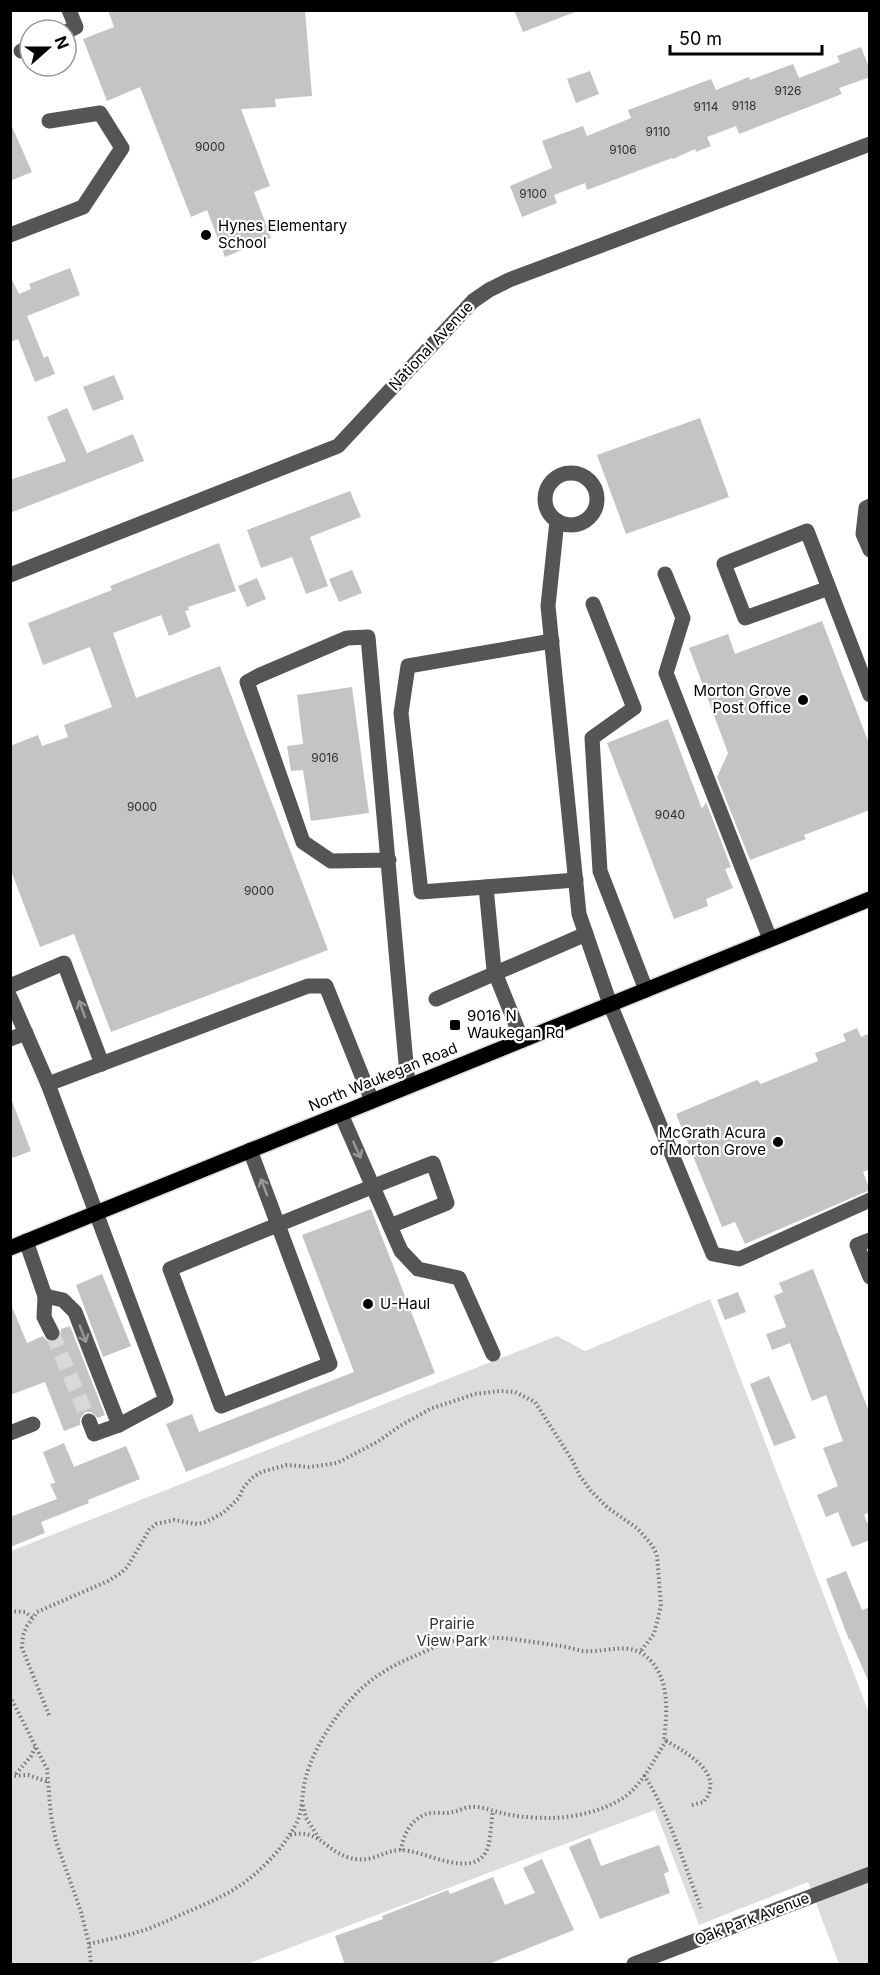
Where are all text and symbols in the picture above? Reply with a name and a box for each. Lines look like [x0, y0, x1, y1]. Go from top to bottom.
north arrow [18, 18, 78, 78]
scale bar [670, 18, 822, 56]
text: 50 m [679, 28, 722, 49]
text: N [50, 33, 74, 52]
house number: 9126 [774, 83, 802, 98]
house number: 9118 [732, 98, 756, 113]
house number: 9114 [694, 99, 719, 114]
house number: 9110 [646, 124, 670, 139]
house number: 9000 [195, 139, 225, 154]
house number: 9106 [609, 142, 637, 157]
house number: 9100 [519, 186, 547, 201]
place label: Hynes Elementary School [218, 216, 348, 252]
marker: Hynes Elementary School [199, 228, 213, 242]
street label: National Avenue [384, 297, 477, 394]
place label: Morton Grove Post Office [694, 681, 791, 717]
marker: Morton Grove Post Office [796, 693, 810, 707]
house number: 9016 [311, 750, 339, 765]
house number: 9000 [127, 799, 157, 814]
house number: 9040 [655, 807, 685, 822]
house number: 9000 [244, 883, 274, 898]
one-way arrow [75, 1000, 86, 1019]
place label: 9016 N Waukegan Rd [467, 1006, 564, 1042]
marker: 9016 N Waukegan Rd [448, 1018, 462, 1032]
street label: North Waukegan Road [306, 1038, 460, 1115]
place label: McGrath Acura of Morton Grove [650, 1123, 766, 1159]
marker: McGrath Acura of Morton Grove [771, 1135, 785, 1149]
one-way arrow [352, 1141, 363, 1159]
one-way arrow [258, 1179, 269, 1197]
place label: U-Haul [380, 1294, 430, 1313]
marker: U-Haul [361, 1297, 375, 1311]
one-way arrow [79, 1324, 90, 1343]
park label: Prairie View Park [416, 1614, 488, 1650]
street label: Oak Park Avenue [692, 1888, 812, 1949]

